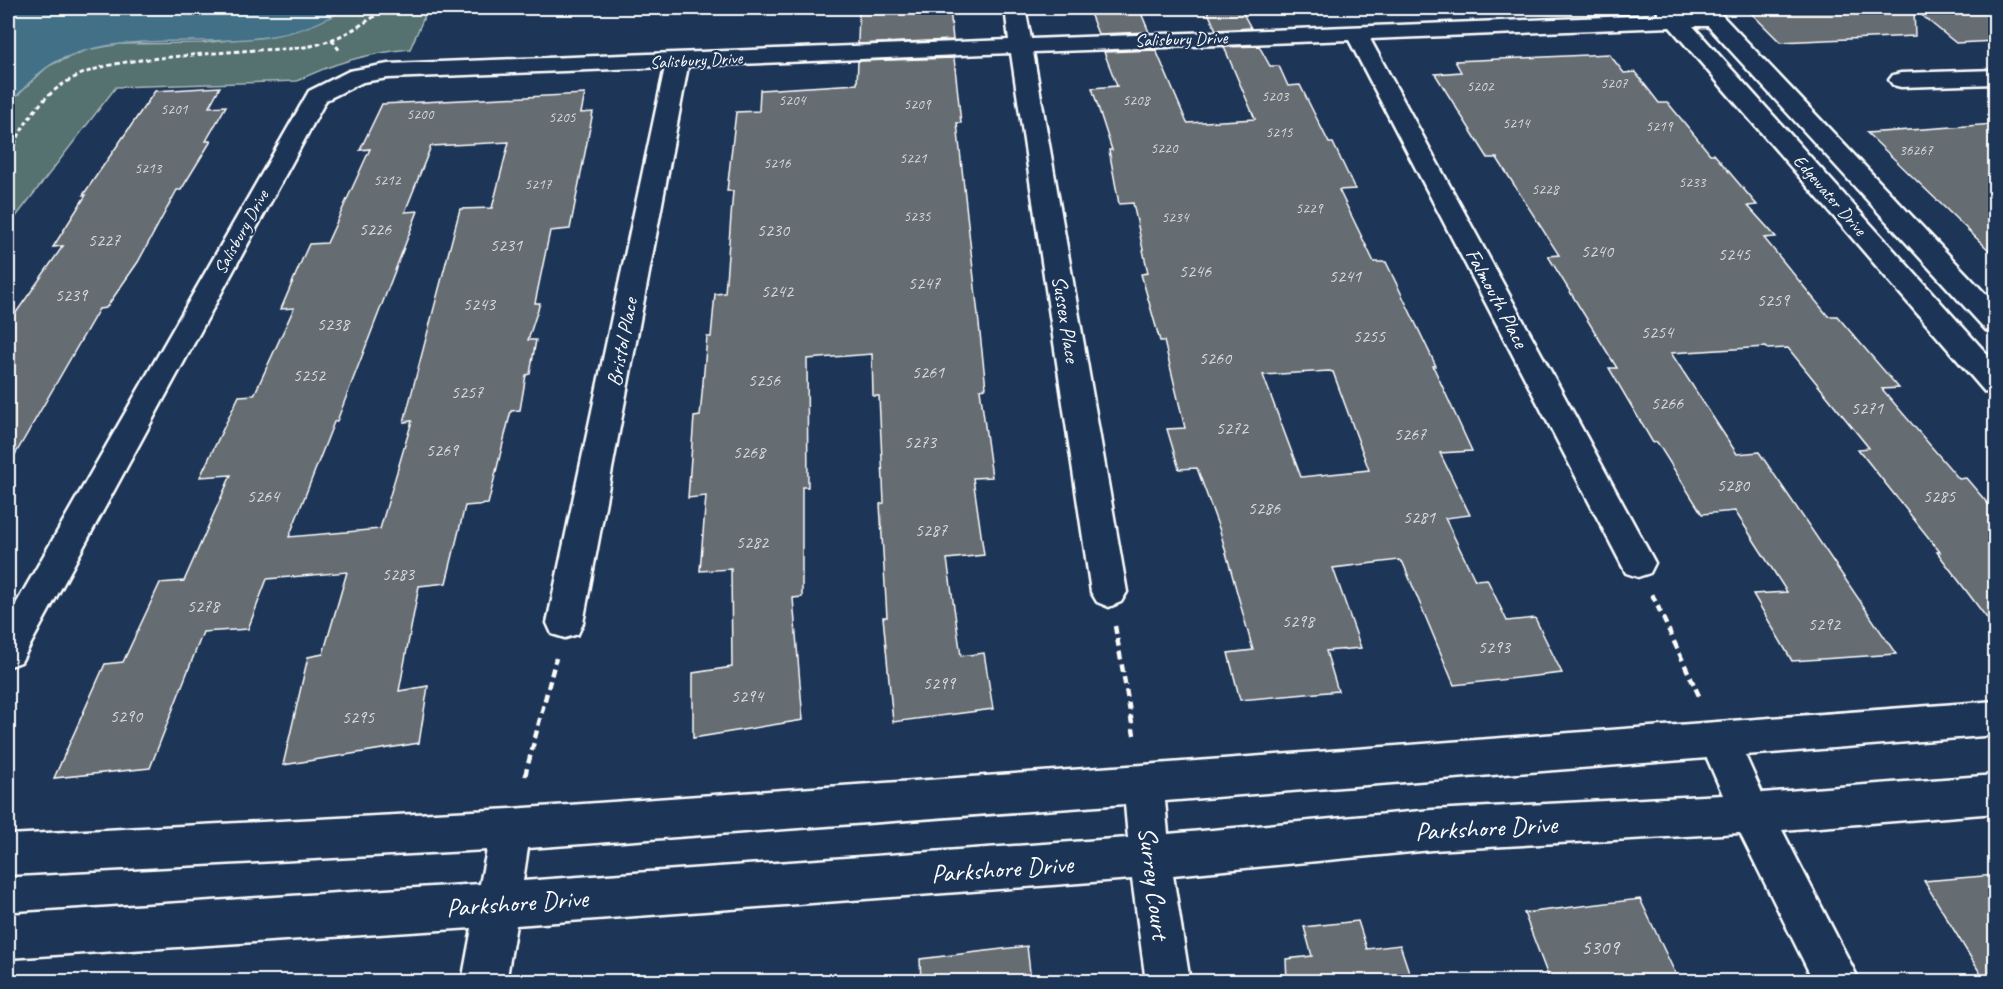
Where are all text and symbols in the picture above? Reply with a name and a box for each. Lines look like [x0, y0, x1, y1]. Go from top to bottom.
street label: Salisbury Drive [1134, 26, 1229, 52]
street label: Salisbury Drive [649, 47, 744, 73]
house number: 5207 [1600, 74, 1629, 93]
house number: 5202 [1466, 77, 1495, 96]
house number: 5203 [1261, 87, 1290, 106]
house number: 5204 [778, 91, 807, 110]
house number: 5208 [1122, 91, 1151, 110]
house number: 5209 [903, 95, 932, 114]
house number: 5201 [160, 100, 189, 119]
house number: 5200 [406, 105, 435, 124]
house number: 5205 [548, 108, 577, 127]
house number: 5214 [1502, 114, 1531, 133]
house number: 5219 [1645, 117, 1674, 136]
house number: 5215 [1265, 123, 1294, 142]
house number: 5220 [1150, 139, 1179, 158]
house number: 36267 [1899, 141, 1934, 160]
house number: 5221 [899, 149, 928, 168]
street label: Edgewater Drive [1789, 150, 1872, 241]
house number: 5216 [763, 154, 792, 173]
house number: 5213 [134, 159, 163, 178]
house number: 5212 [373, 171, 402, 190]
house number: 5233 [1678, 173, 1707, 192]
house number: 5217 [524, 175, 553, 194]
house number: 5228 [1531, 180, 1560, 199]
street label: Salisbury Drive [209, 185, 274, 278]
house number: 5229 [1295, 199, 1324, 218]
house number: 5235 [903, 207, 932, 226]
house number: 5234 [1161, 208, 1190, 227]
house number: 5226 [359, 218, 392, 240]
house number: 5230 [757, 219, 791, 241]
house number: 5227 [88, 229, 121, 251]
house number: 5231 [490, 234, 523, 256]
house number: 5240 [1581, 240, 1615, 262]
house number: 5245 [1718, 243, 1751, 265]
street label: Falmouth Place [1460, 244, 1535, 353]
house number: 5246 [1179, 260, 1212, 282]
house number: 5241 [1329, 265, 1362, 287]
house number: 5247 [908, 272, 941, 294]
street label: Sussex Place [1046, 274, 1086, 366]
house number: 5242 [761, 280, 795, 302]
house number: 5239 [55, 284, 89, 306]
house number: 5259 [1757, 289, 1791, 311]
house number: 5243 [463, 293, 497, 315]
street label: Bristol Place [601, 294, 644, 388]
house number: 5238 [317, 313, 351, 335]
house number: 5254 [1641, 321, 1675, 343]
house number: 5255 [1353, 325, 1386, 347]
house number: 5260 [1199, 347, 1233, 369]
house number: 5261 [912, 361, 945, 383]
house number: 5252 [293, 364, 327, 386]
house number: 5256 [748, 369, 781, 391]
house number: 5257 [451, 381, 484, 403]
house number: 5266 [1651, 392, 1684, 414]
house number: 5271 [1851, 397, 1884, 419]
house number: 5272 [1216, 417, 1250, 439]
house number: 5267 [1394, 423, 1427, 445]
house number: 5273 [904, 431, 938, 453]
house number: 5269 [426, 439, 460, 461]
house number: 5268 [733, 441, 767, 463]
house number: 5280 [1717, 474, 1751, 496]
house number: 5264 [247, 485, 281, 507]
house number: 5285 [1923, 485, 1956, 507]
house number: 5286 [1248, 497, 1281, 519]
house number: 5281 [1403, 506, 1436, 528]
house number: 5287 [915, 519, 948, 541]
house number: 5282 [736, 531, 770, 553]
house number: 5283 [382, 563, 416, 585]
house number: 5278 [187, 595, 221, 617]
house number: 5298 [1282, 610, 1316, 632]
house number: 5292 [1808, 613, 1842, 635]
house number: 5293 [1478, 636, 1512, 658]
house number: 5299 [923, 672, 957, 694]
house number: 5294 [731, 685, 765, 707]
house number: 5290 [110, 705, 144, 727]
house number: 5295 [342, 706, 375, 728]
street label: Parkshore Drive [1414, 808, 1559, 848]
street label: Surrey Court [1131, 825, 1178, 944]
street label: Parkshore Drive [930, 847, 1076, 890]
street label: Parkshore Drive [445, 881, 591, 924]
house number: 5309 [1581, 934, 1620, 960]

